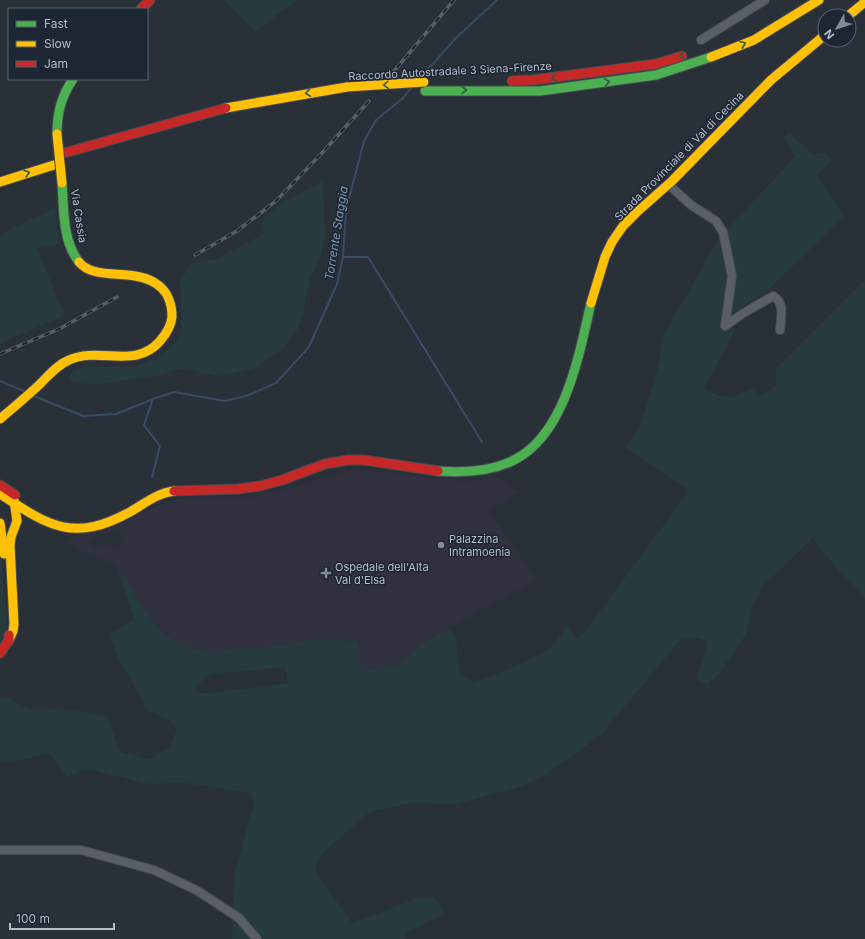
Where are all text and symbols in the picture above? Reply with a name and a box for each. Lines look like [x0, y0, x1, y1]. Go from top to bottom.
legend [8, 8, 148, 80]
north arrow [817, 8, 857, 48]
text: Fast [44, 16, 68, 31]
text: N [821, 27, 837, 42]
text: Slow [44, 36, 72, 51]
one-way arrow [739, 41, 746, 49]
one-way arrow [678, 52, 685, 60]
text: Jam [44, 56, 68, 71]
street label: Raccordo Autostradale 3 Siena-Firenze [348, 59, 552, 83]
one-way arrow [551, 73, 557, 82]
one-way arrow [604, 78, 610, 87]
one-way arrow [383, 80, 389, 89]
one-way arrow [461, 86, 467, 94]
one-way arrow [305, 88, 311, 97]
street label: Strada Provinciale di Val di Cecina [611, 88, 747, 224]
one-way arrow [23, 170, 30, 178]
water label: Torrente Staggia [321, 185, 351, 281]
street label: Via Cassia [68, 188, 90, 244]
place label: Palazzina Intramoenia [449, 532, 510, 559]
marker: Palazzina Intramoenia [436, 540, 446, 550]
place label: Ospedale dell'Alta Val d'Elsa [335, 560, 429, 587]
marker: Ospedale dell'Alta Val d'Elsa [320, 567, 332, 579]
scale bar [10, 905, 114, 931]
text: 100 m [16, 911, 50, 926]

